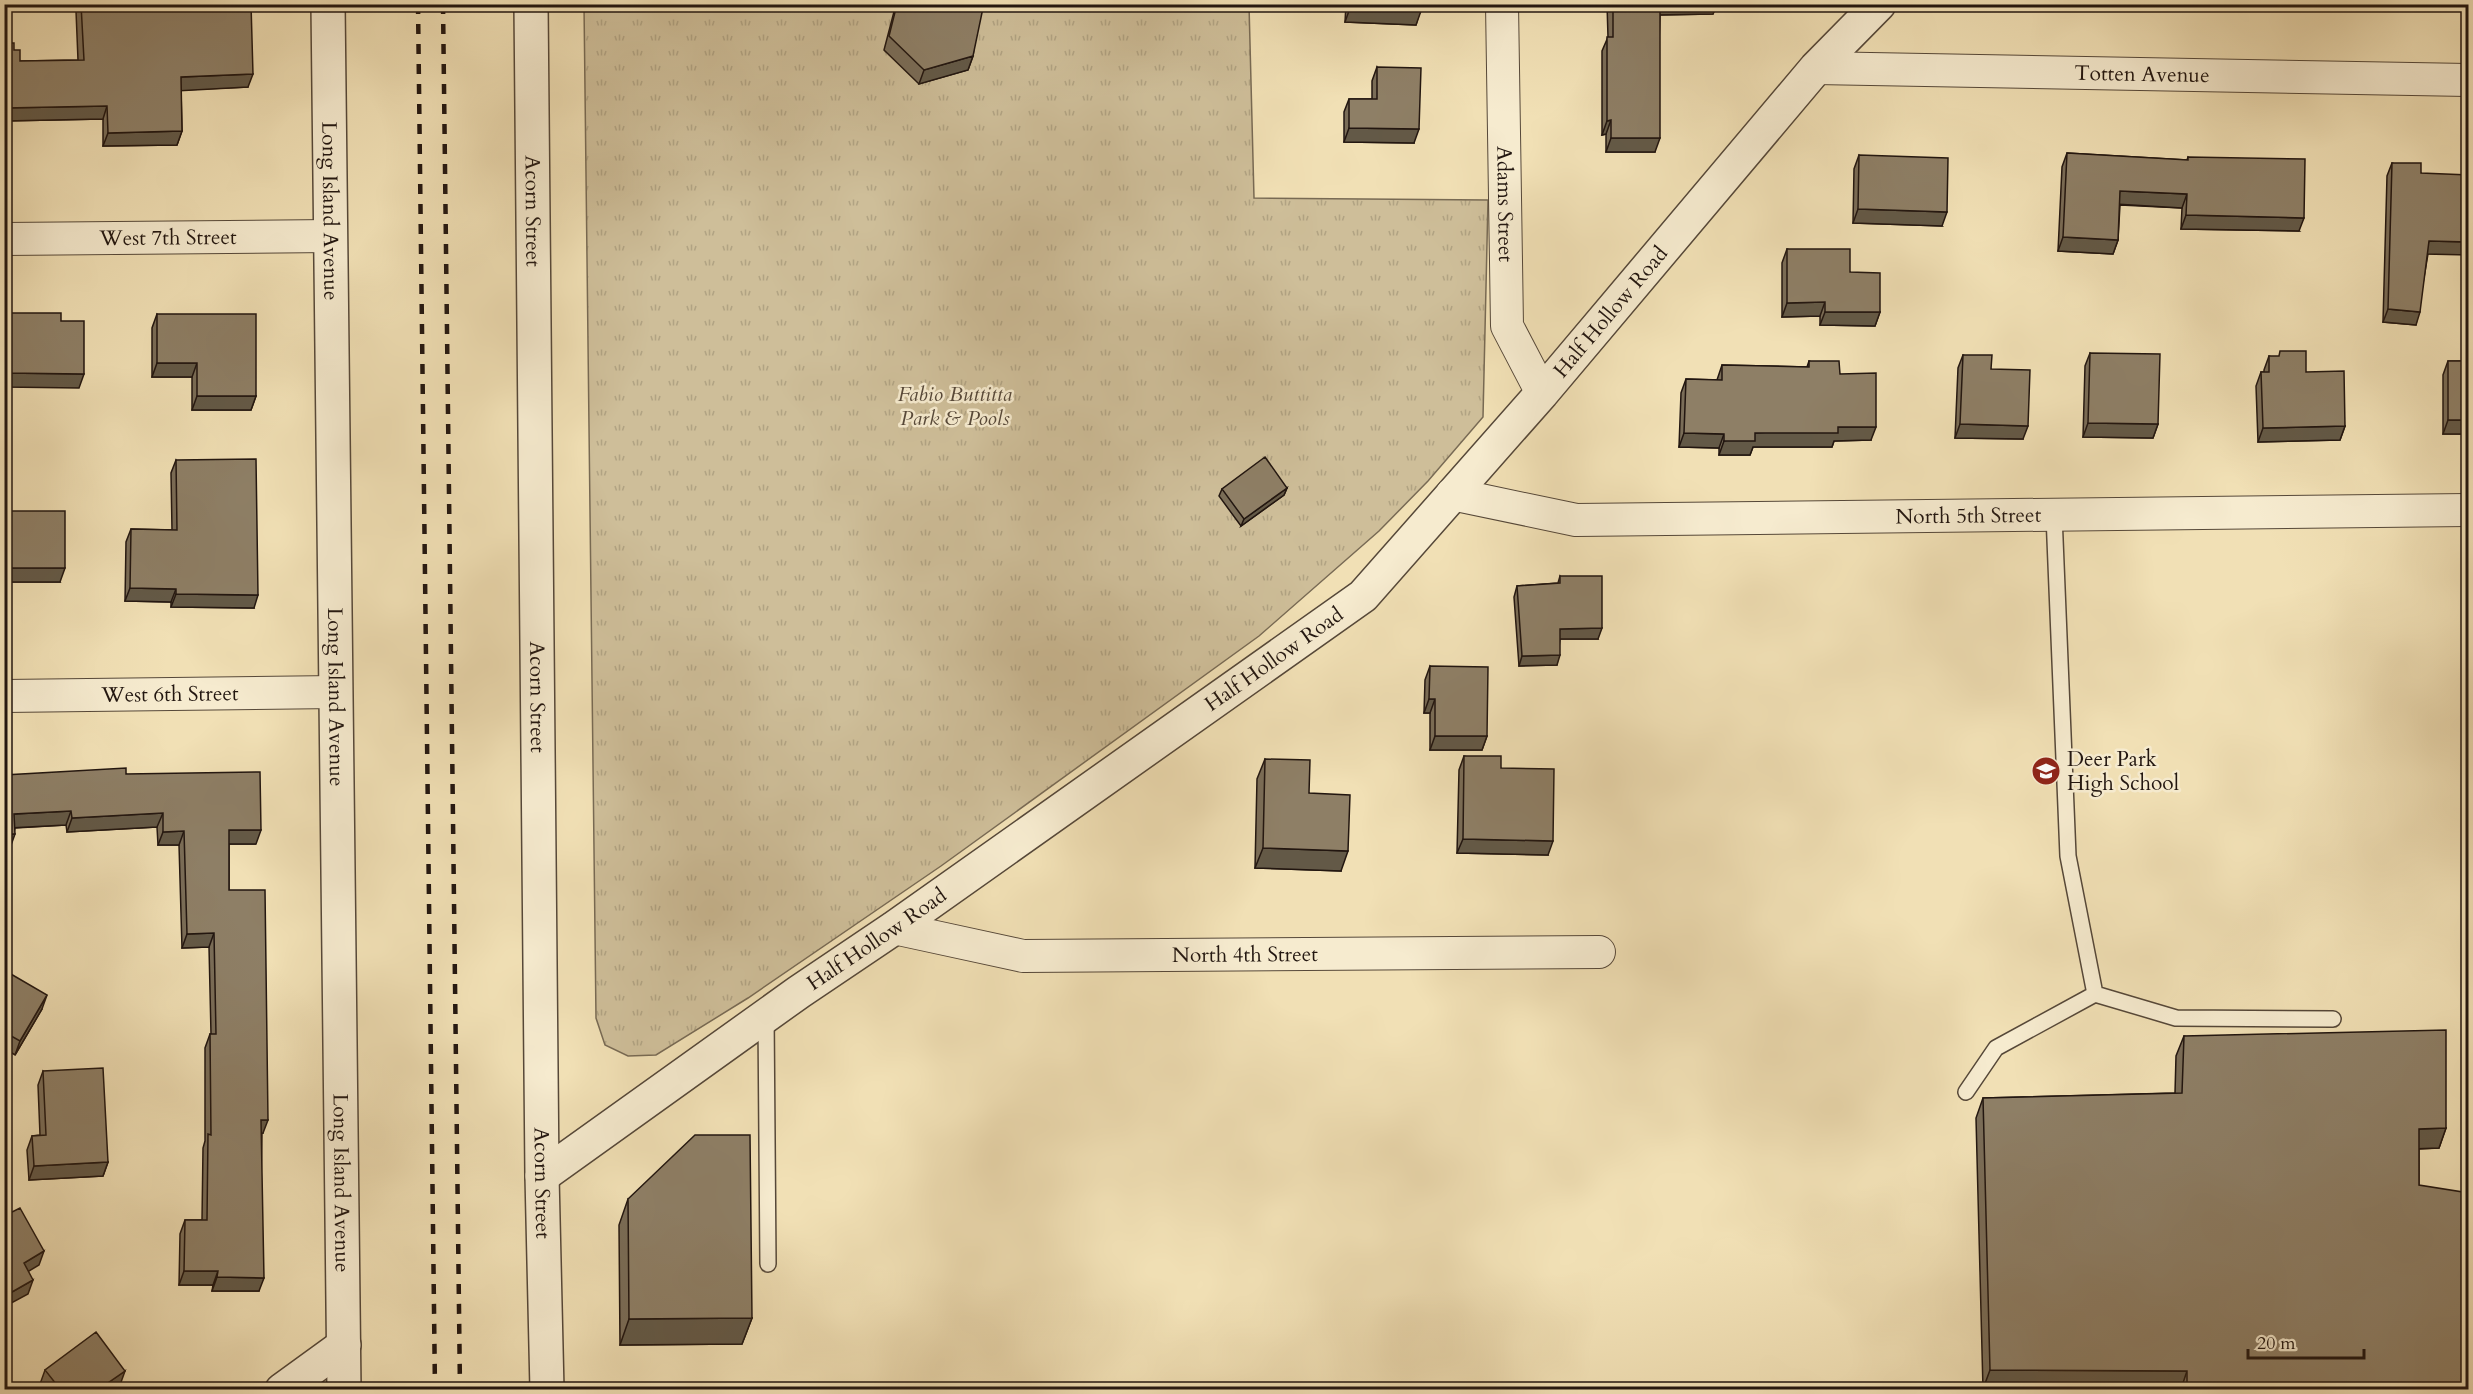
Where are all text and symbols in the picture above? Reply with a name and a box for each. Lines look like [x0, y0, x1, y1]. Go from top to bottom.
street label: Totten Avenue [2074, 59, 2210, 90]
street label: Long Island Avenue [314, 121, 345, 301]
street label: Adams Street [1489, 146, 1520, 263]
street label: Acorn Street [517, 155, 547, 267]
street label: West 7th Street [98, 223, 237, 253]
street label: Half Hollow Road [1547, 240, 1675, 384]
park label: Fabio Buttitta Park & Pools [898, 380, 1012, 433]
street label: North 5th Street [1895, 501, 2042, 531]
street label: Half Hollow Road [1199, 600, 1349, 719]
street label: Long Island Avenue [320, 607, 351, 787]
street label: Acorn Street [522, 641, 552, 753]
street label: West 6th Street [100, 679, 239, 710]
place label: Deer Park High School [2067, 745, 2179, 798]
school or university icon: Deer Park High School [2030, 755, 2062, 787]
street label: Half Hollow Road [801, 881, 953, 998]
street label: North 4th Street [1172, 940, 1318, 970]
street label: Long Island Avenue [326, 1093, 357, 1273]
street label: Acorn Street [527, 1127, 557, 1240]
scale bar [2248, 1322, 2364, 1360]
text: 20 m [2257, 1331, 2296, 1356]

